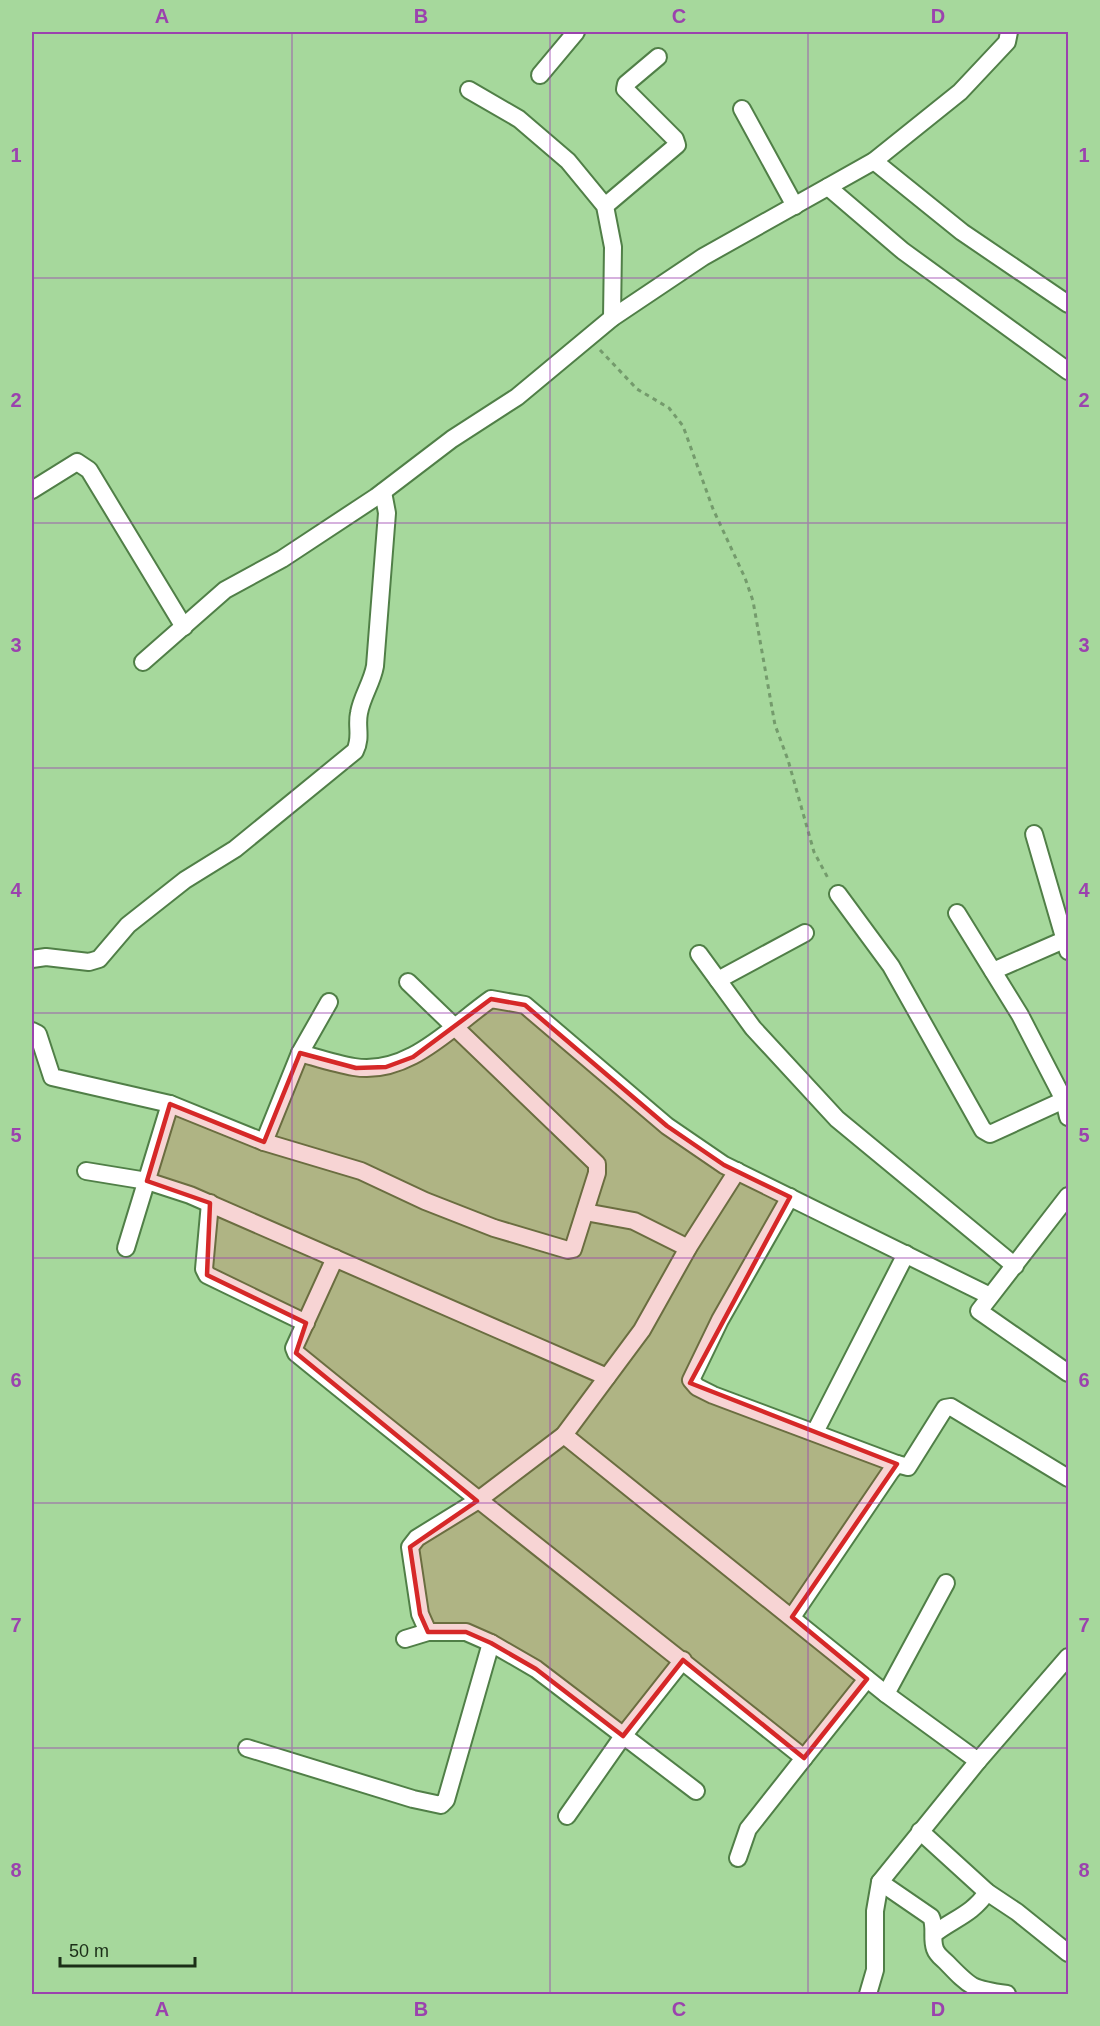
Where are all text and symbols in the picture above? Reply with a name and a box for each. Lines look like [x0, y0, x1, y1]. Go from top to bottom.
text: A [155, 5, 169, 27]
text: B [414, 5, 428, 27]
text: C [672, 5, 686, 27]
text: D [931, 5, 945, 27]
text: 1 [10, 144, 22, 166]
text: 1 [1078, 144, 1090, 166]
text: 2 [10, 389, 22, 411]
text: 2 [1078, 389, 1090, 411]
text: 3 [10, 634, 22, 656]
text: 3 [1078, 634, 1090, 656]
text: 4 [10, 879, 22, 901]
text: 4 [1078, 879, 1090, 901]
text: 5 [10, 1124, 22, 1146]
text: 5 [1078, 1124, 1090, 1146]
text: 6 [10, 1369, 22, 1391]
text: 6 [1078, 1369, 1090, 1391]
text: 7 [10, 1614, 22, 1636]
text: 7 [1078, 1614, 1090, 1636]
text: 8 [10, 1859, 22, 1881]
text: 8 [1078, 1859, 1090, 1881]
scale bar [60, 1930, 195, 1968]
text: 50 m [69, 1941, 109, 1961]
text: A [155, 1998, 169, 2020]
text: B [414, 1998, 428, 2020]
text: C [672, 1998, 686, 2020]
text: D [931, 1998, 945, 2020]

